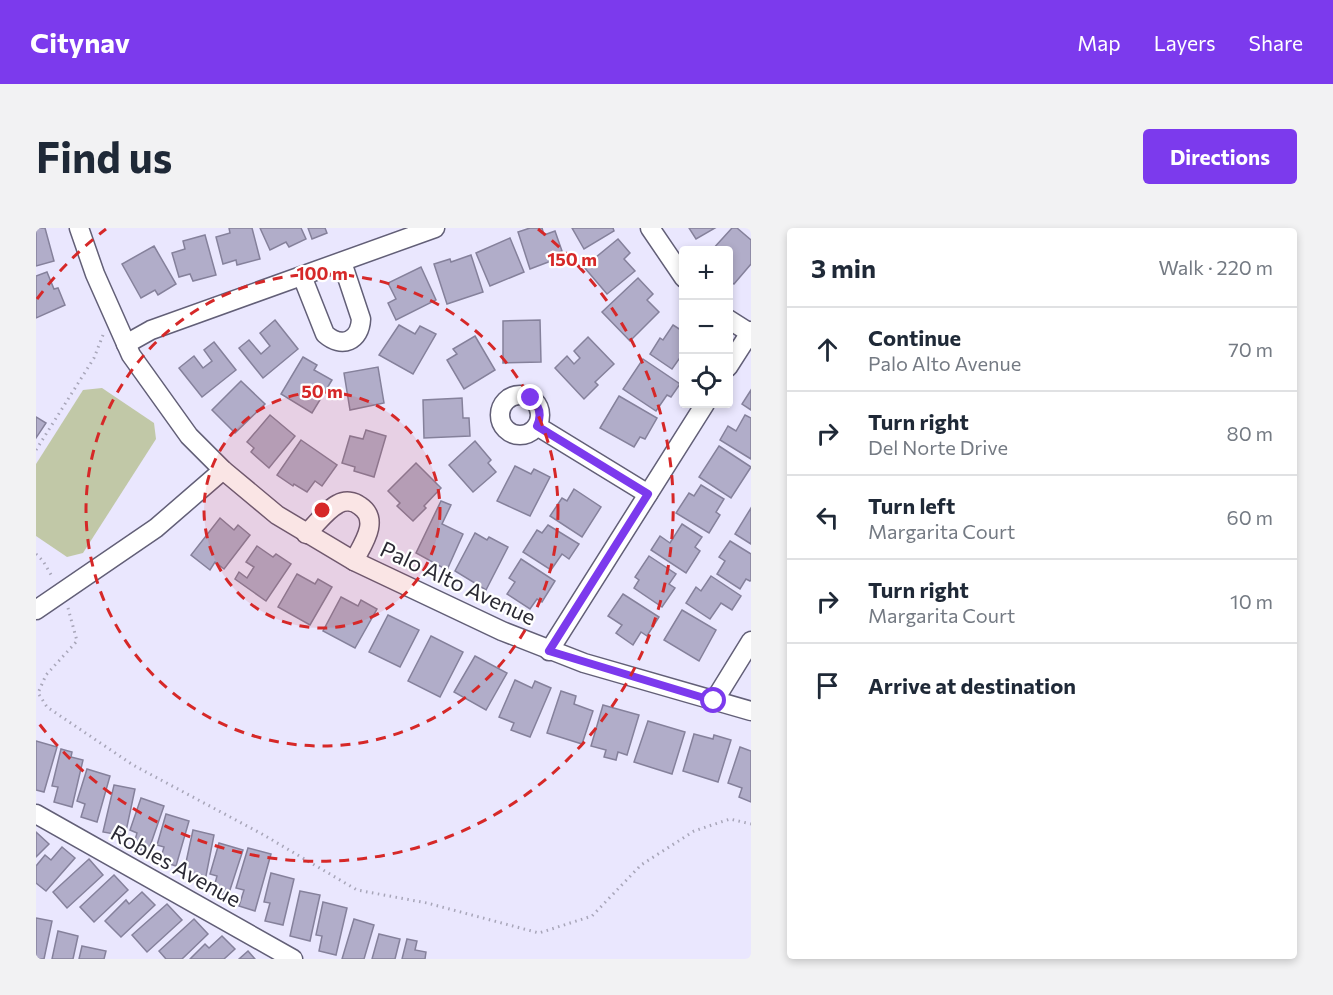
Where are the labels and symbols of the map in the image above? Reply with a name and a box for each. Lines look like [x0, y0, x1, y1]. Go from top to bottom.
text: 150 m [547, 248, 597, 270]
text: 100 m [296, 262, 348, 284]
text: 50 m [301, 380, 343, 402]
route end [517, 384, 543, 410]
centre of rings [312, 500, 332, 520]
street label: Palo Alto Avenue [376, 535, 540, 630]
route start [700, 687, 726, 713]
street label: Robles Avenue [106, 819, 246, 913]

